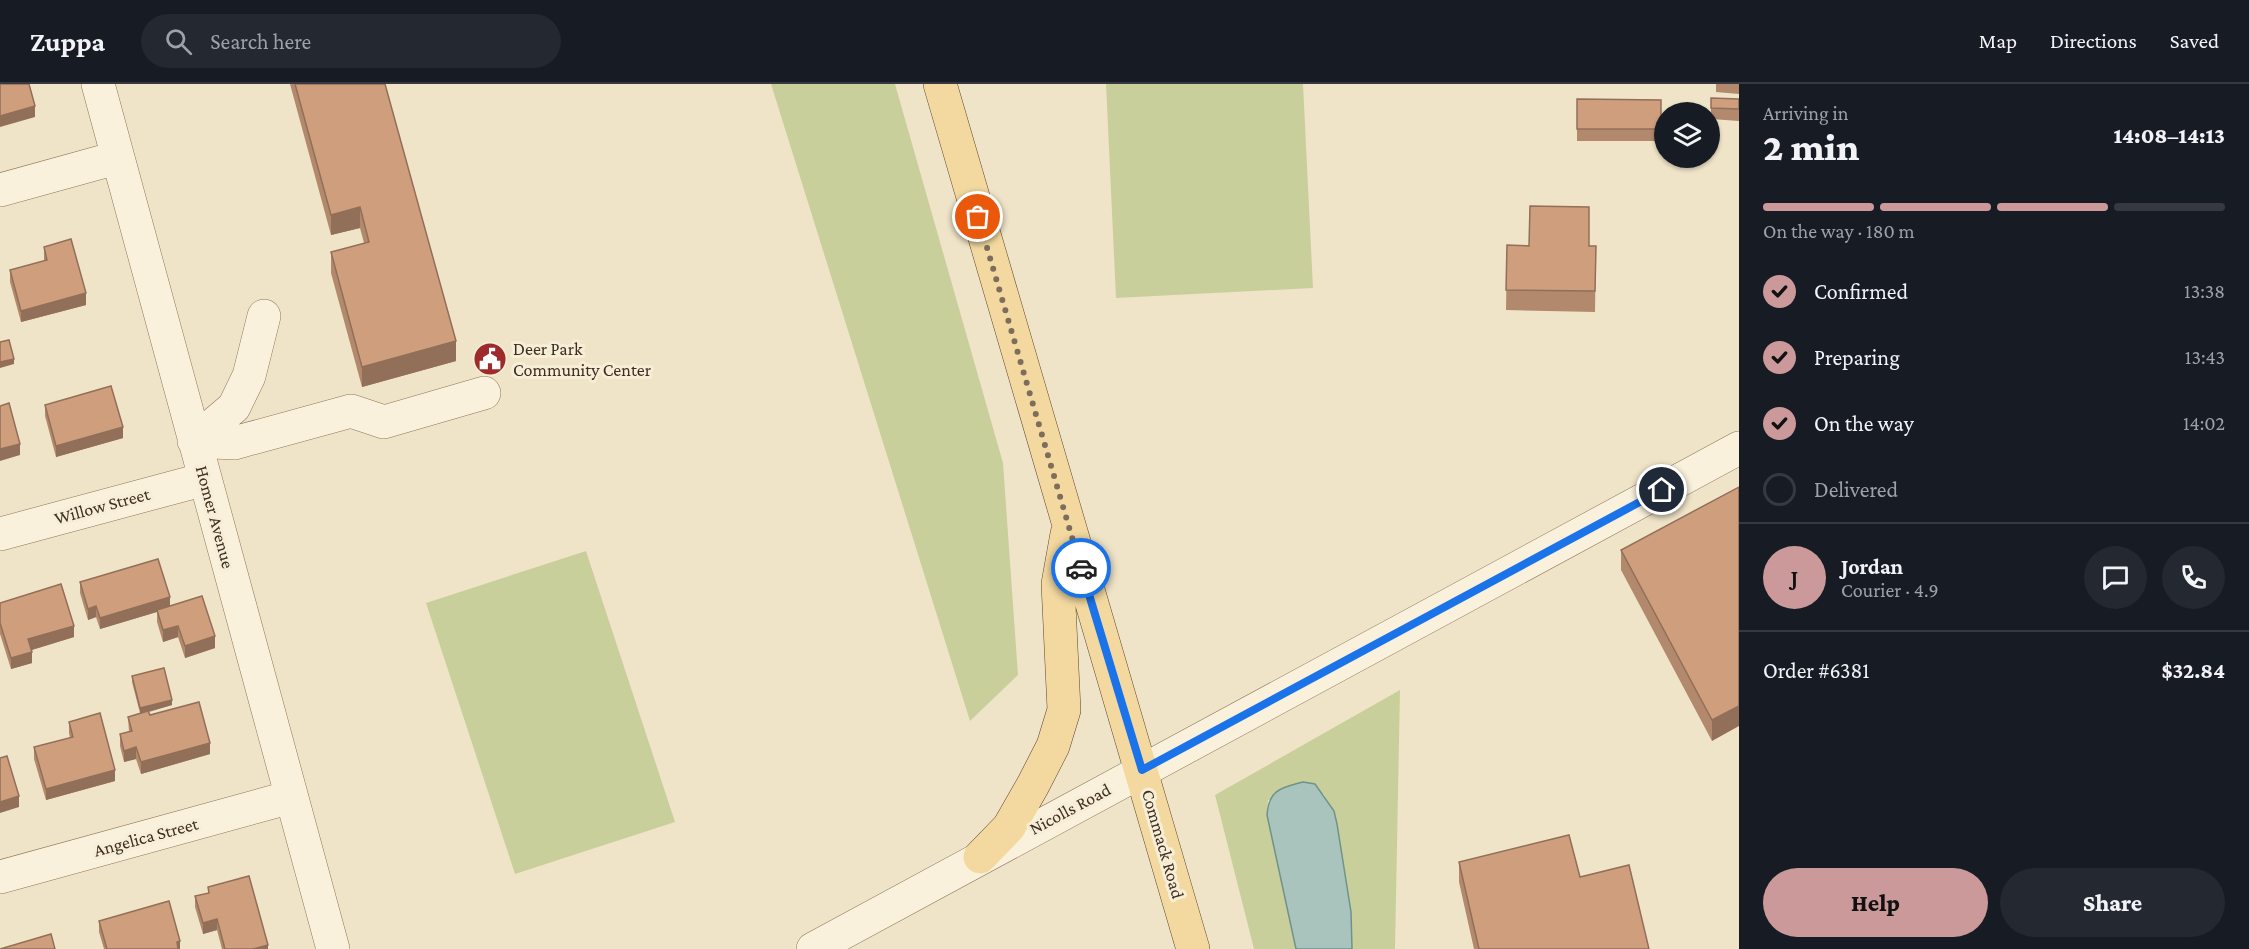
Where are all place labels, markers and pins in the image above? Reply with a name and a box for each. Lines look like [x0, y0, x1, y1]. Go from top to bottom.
pin [952, 191, 1003, 242]
place label: Deer Park Community Center [513, 339, 652, 380]
public building icon: Deer Park Community Center [472, 341, 508, 377]
pin [1636, 464, 1687, 515]

